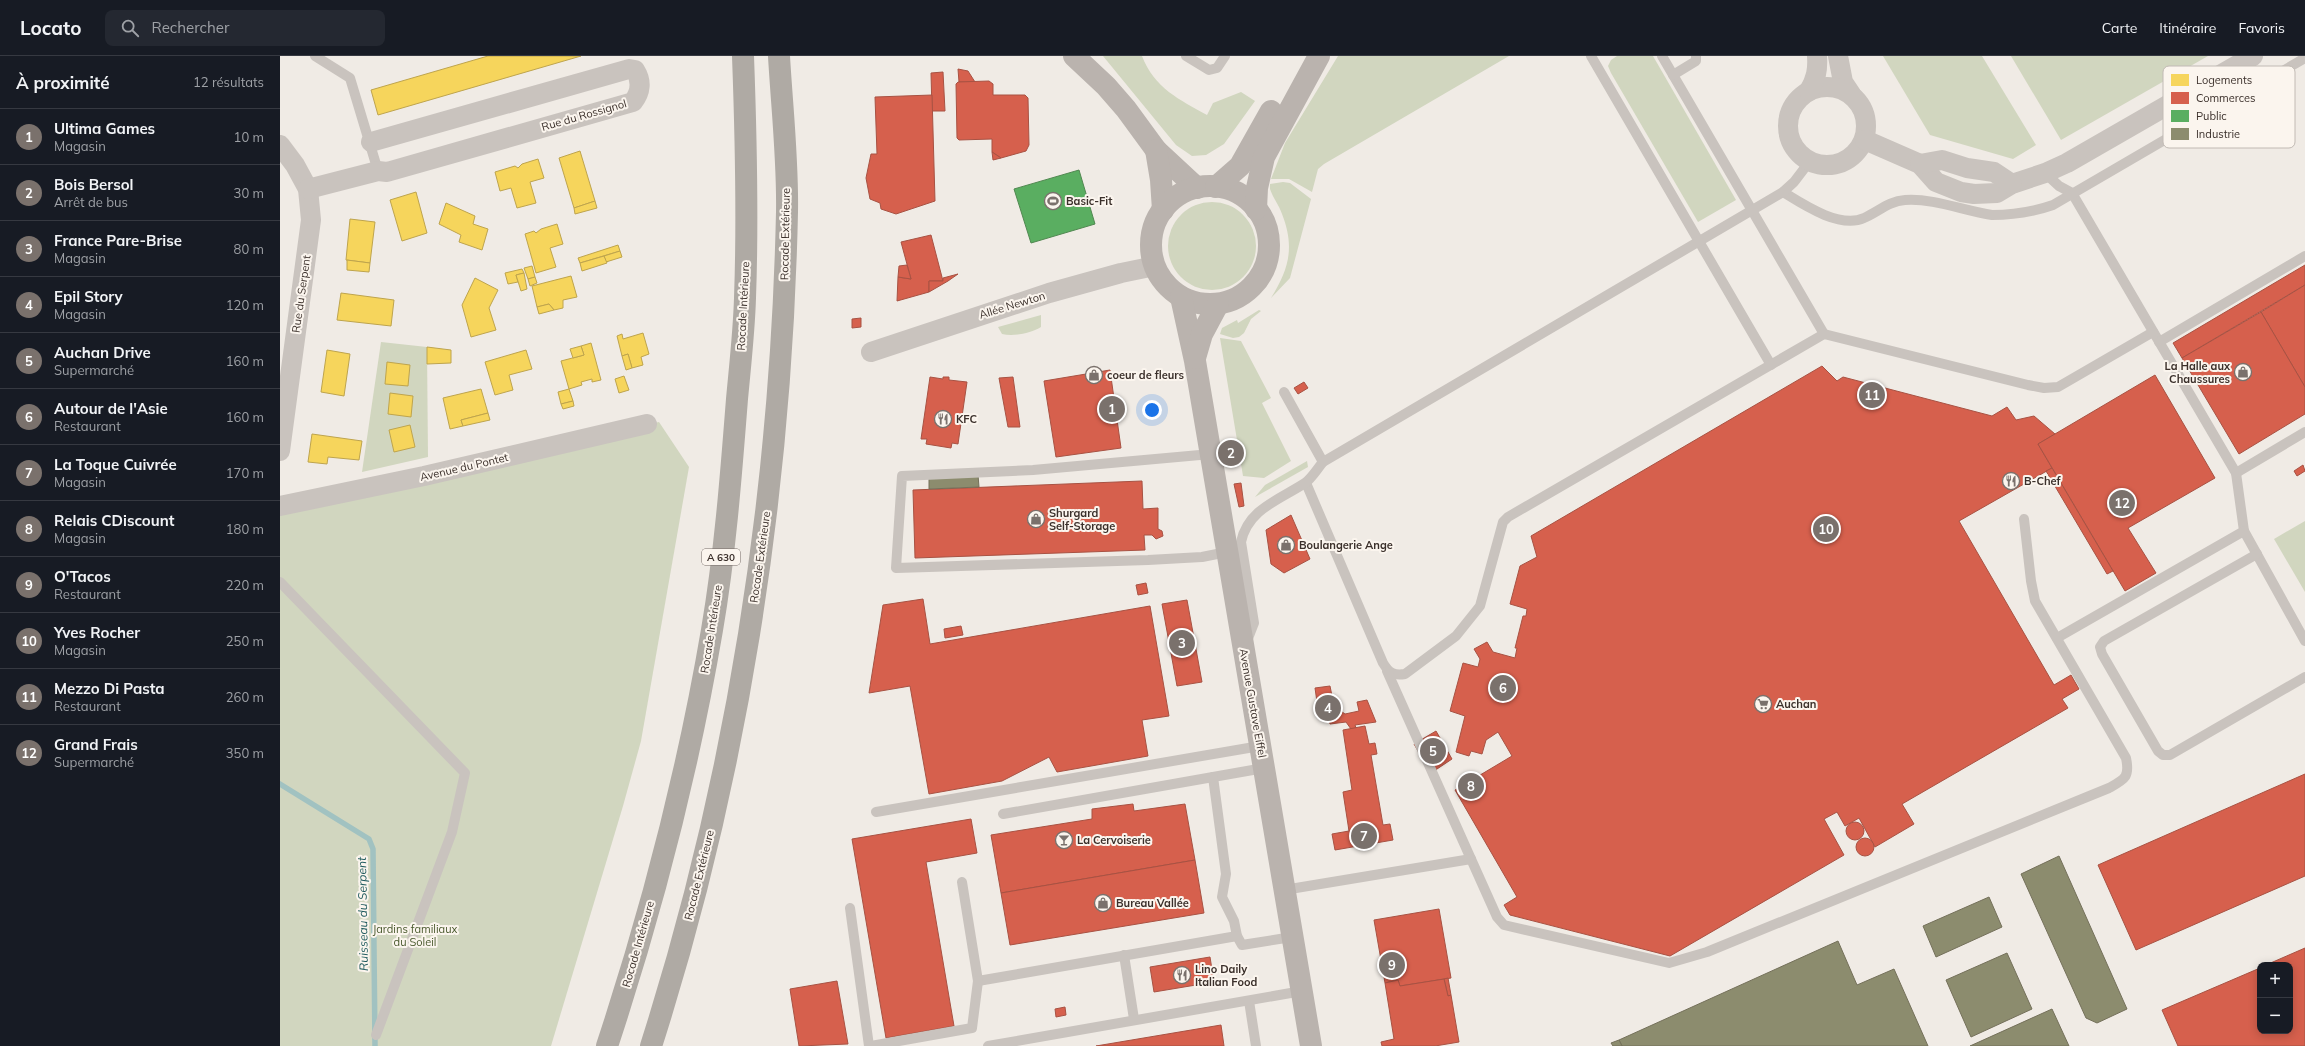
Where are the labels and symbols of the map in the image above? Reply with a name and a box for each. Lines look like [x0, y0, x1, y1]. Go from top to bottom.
legend [2163, 66, 2295, 148]
text: Logements [2196, 73, 2252, 87]
text: Commerces [2196, 91, 2255, 105]
street label: Rue du Rossignol [540, 96, 628, 134]
text: Public [2196, 109, 2227, 123]
text: Industrie [2196, 127, 2240, 141]
street label: Rocade Extérieure [777, 188, 793, 280]
sports icon: Basic-Fit [1043, 191, 1063, 211]
place label: Basic-Fit [1066, 194, 1112, 208]
street label: Rue du Serpent [289, 254, 313, 334]
street label: Rocade Intérieure [734, 261, 752, 351]
street label: Allée Newton [977, 288, 1047, 322]
place label: La Halle aux Chaussures [2164, 359, 2231, 386]
shop icon: La Halle aux Chaussures [2233, 362, 2253, 382]
shop icon: coeur de fleurs [1084, 365, 1104, 385]
place label: coeur de fleurs [1107, 368, 1184, 382]
pin: 11 [1859, 380, 1885, 410]
pin: 1 [1099, 394, 1125, 424]
your location [1142, 400, 1162, 420]
restaurant icon: KFC [933, 409, 953, 429]
place label: KFC [956, 412, 977, 426]
pin: 2 [1218, 438, 1244, 468]
street label: Avenue du Pontet [418, 450, 510, 484]
restaurant icon: B-Chef [2001, 471, 2021, 491]
place label: B-Chef [2024, 474, 2062, 488]
pin: 12 [2109, 488, 2135, 518]
place label: Shurgard Self-Storage [1049, 506, 1115, 533]
shop icon: Shurgard Self-Storage [1026, 509, 1046, 529]
street label: Rocade Extérieure [747, 510, 773, 604]
pin: 10 [1813, 514, 1839, 544]
shop icon: Boulangerie Ange [1276, 535, 1296, 555]
place label: Boulangerie Ange [1299, 538, 1393, 552]
road number: A 630 [702, 549, 740, 565]
street label: Rocade Intérieure [697, 584, 725, 674]
pin: 3 [1169, 628, 1195, 658]
street label: Avenue Gustave Eiffel [1236, 647, 1270, 759]
pin: 6 [1490, 673, 1516, 703]
pin: 4 [1315, 693, 1341, 723]
supermarket icon: Auchan [1753, 694, 1773, 714]
place label: Auchan [1776, 697, 1816, 711]
pin: 5 [1420, 736, 1446, 766]
pin: 8 [1458, 771, 1484, 801]
pin: 7 [1351, 821, 1377, 851]
street label: Rocade Extérieure [681, 829, 717, 921]
bar icon: La Cervoiserie [1054, 830, 1074, 850]
place label: La Cervoiserie [1077, 833, 1151, 847]
water label: Ruisseau du Serpent [354, 856, 371, 971]
shop icon: Bureau Vallée [1093, 893, 1113, 913]
place label: Bureau Vallée [1116, 896, 1189, 910]
street label: Rocade Intérieure [619, 899, 657, 989]
park label: Jardins familiaux du Soleil [373, 922, 457, 949]
pin: 9 [1379, 950, 1405, 980]
place label: Lino Daily Italian Food [1195, 962, 1257, 989]
restaurant icon: Lino Daily Italian Food [1172, 965, 1192, 985]

